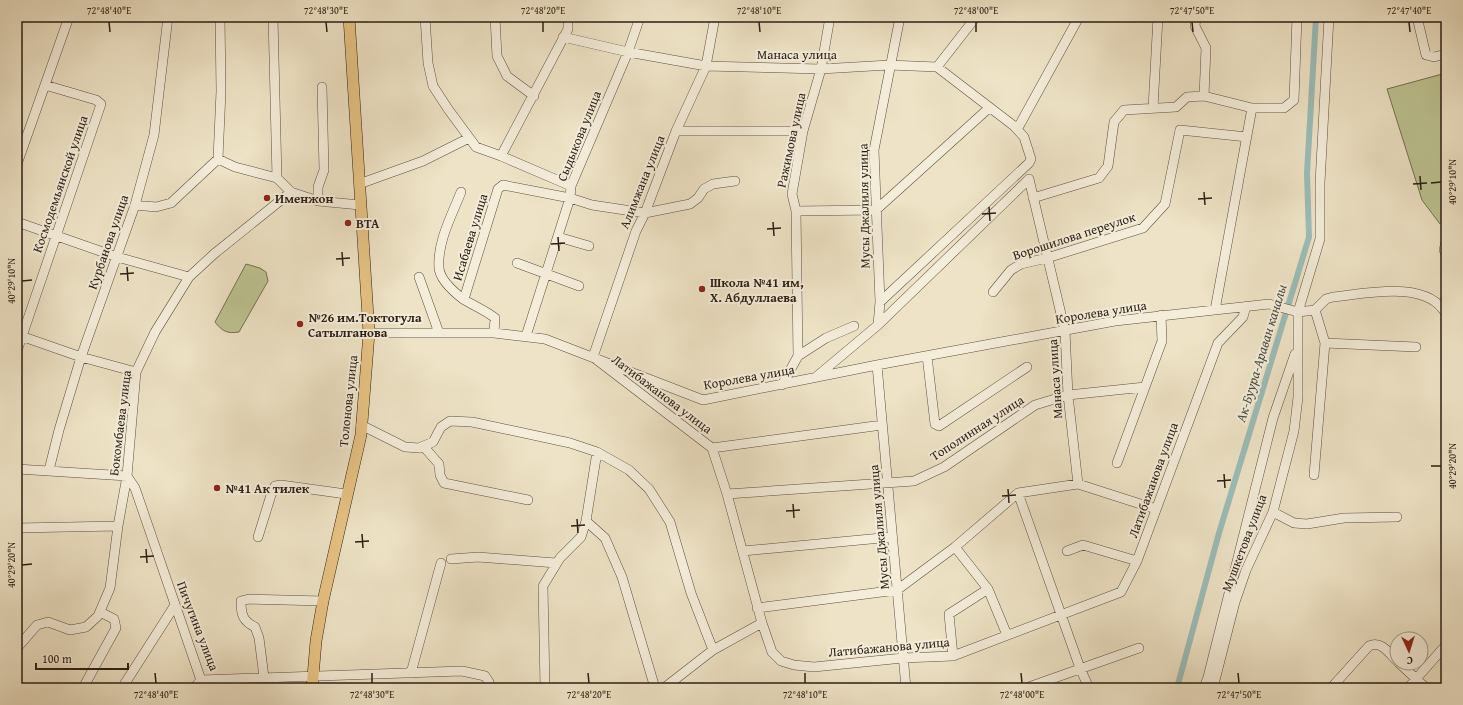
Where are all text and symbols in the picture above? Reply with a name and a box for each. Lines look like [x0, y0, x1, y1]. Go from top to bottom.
text: 72°48'40"E [87, 3, 131, 18]
text: 72°48'30"E [304, 3, 348, 18]
text: 72°48'20"E [521, 3, 565, 18]
text: 72°48'10"E [737, 3, 781, 18]
text: 72°48'00"E [954, 3, 998, 18]
text: 72°47'50"E [1170, 3, 1214, 18]
text: 72°47'40"E [1387, 3, 1431, 18]
street label: Манаса улица [757, 45, 838, 64]
street label: Сыдыкова улица [552, 87, 606, 184]
street label: Ражимова улица [772, 90, 811, 189]
street label: Космодемьянской улица [28, 112, 93, 255]
street label: Алимжана улица [615, 132, 670, 232]
street label: Мусы Джалиля улица [853, 142, 875, 269]
text: 40°29'10"N [1445, 159, 1460, 205]
place label: Именжон [275, 189, 334, 208]
street label: Исабаева улица [448, 190, 492, 283]
street label: Курбанова улица [83, 191, 133, 292]
marker: Именжон [262, 193, 272, 203]
street label: Ворошилова переулок [1010, 207, 1138, 265]
place label: BTA [356, 214, 380, 233]
marker: BTA [343, 218, 353, 228]
text: 40°29'10"N [4, 258, 19, 304]
place label: Школа №41 им, Х. Абдуллаева [710, 273, 804, 307]
water label: Ак-Буура-Араван каналы [1230, 281, 1292, 425]
marker: Школа №41 им, Х. Абдуллаева [697, 284, 707, 294]
street label: Королева улица [1054, 295, 1149, 329]
place label: №26 им.Токтогула Сатылганова [308, 308, 422, 342]
marker: №26 им.Токтогула Сатылганова [295, 319, 305, 329]
street label: Манаса улица [1043, 338, 1067, 420]
street label: Латибажанова улица [608, 350, 717, 439]
street label: Толонова улица [334, 353, 362, 448]
street label: Королева улица [702, 360, 797, 394]
street label: Бокомбаева улица [104, 368, 136, 477]
street label: Тополинная улица [926, 390, 1028, 466]
street label: Латибажанова улица [1123, 419, 1183, 540]
text: 40°29'20"N [1445, 443, 1460, 489]
street label: Мусы Джалиля улица [864, 463, 894, 590]
place label: №41 Ак тилек [225, 479, 310, 498]
marker: №41 Ак тилек [212, 483, 222, 493]
street label: Мушкетова улица [1217, 491, 1272, 594]
text: 40°29'20"N [4, 542, 19, 588]
street label: Пичугина улица [172, 578, 224, 674]
north arrow [1389, 631, 1429, 671]
street label: Латибажанова улица [828, 632, 951, 662]
scale bar [36, 645, 128, 671]
text: 100 m [42, 650, 72, 667]
text: С [1406, 653, 1413, 669]
text: 72°48'40"E [134, 687, 178, 702]
text: 72°48'30"E [350, 687, 394, 702]
text: 72°48'20"E [567, 687, 611, 702]
text: 72°48'10"E [783, 687, 827, 702]
text: 72°48'00"E [1000, 687, 1044, 702]
text: 72°47'50"E [1217, 687, 1261, 702]

